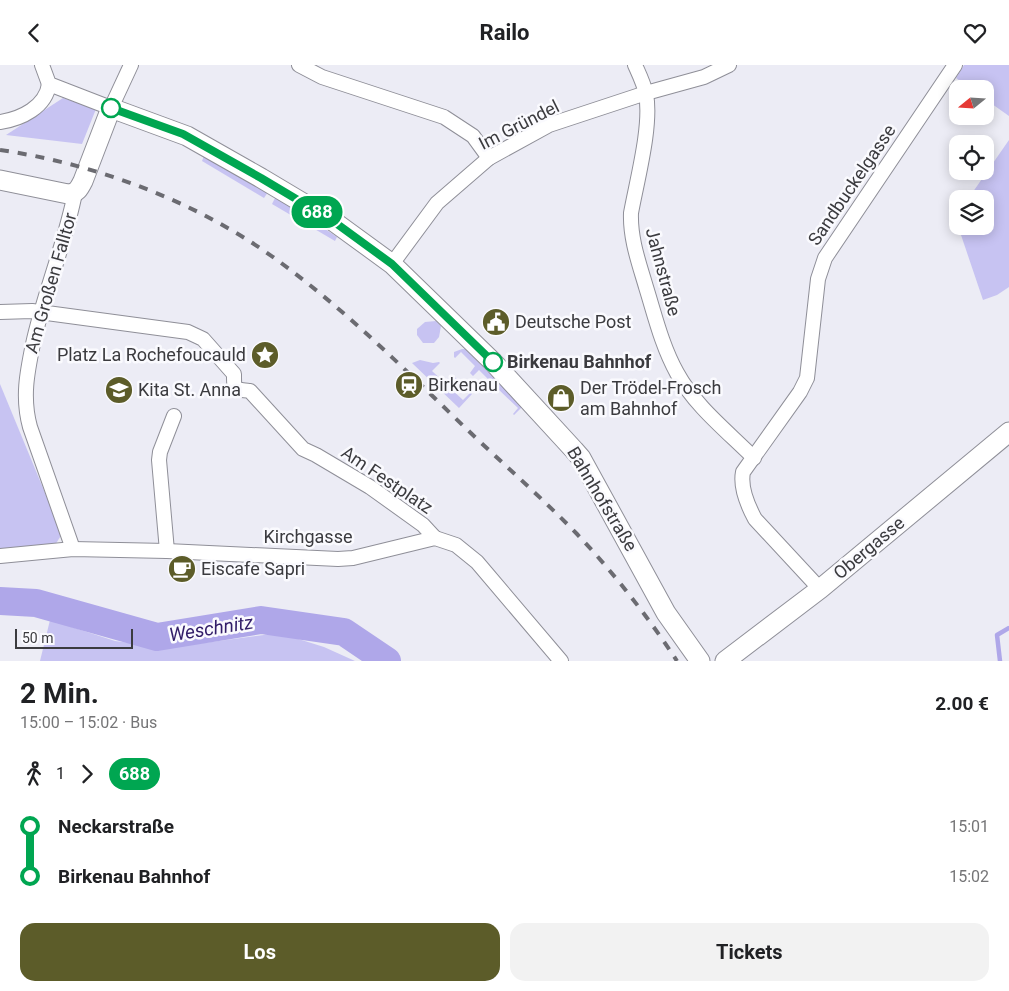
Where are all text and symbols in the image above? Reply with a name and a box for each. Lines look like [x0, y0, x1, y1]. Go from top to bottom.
icon: back [20, 19, 48, 47]
icon: heart [961, 19, 989, 47]
text: Railo [480, 20, 529, 45]
north arrow [949, 80, 994, 125]
map controls [949, 80, 994, 235]
street label: Im Gründel [475, 95, 563, 154]
unlabelled marker [101, 98, 121, 118]
street label: Sandbuckelgasse [803, 120, 900, 249]
button: locate [949, 135, 994, 180]
button: layers [949, 190, 994, 235]
line badge: 688 [288, 196, 346, 228]
text: 688 [302, 201, 332, 222]
street label: Am Großen Falltor [20, 210, 81, 356]
street label: Jahnstraße [642, 225, 685, 318]
public building icon: Deutsche Post [481, 307, 511, 337]
place label: Deutsche Post [515, 311, 632, 332]
place icon: Platz La Rochefoucauld [250, 340, 280, 370]
place label: Platz La Rochefoucauld [57, 344, 246, 365]
place label: Birkenau Bahnhof [507, 351, 652, 372]
marker: Birkenau Bahnhof [483, 352, 503, 372]
station icon: Birkenau [394, 370, 424, 400]
place label: Birkenau [428, 374, 498, 395]
school or university icon: Kita St. Anna [104, 375, 134, 405]
place label: Der Trödel-Frosch am Bahnhof [580, 377, 721, 419]
place label: Kita St. Anna [138, 379, 241, 400]
shop icon: Der Trödel-Frosch am Bahnhof [546, 383, 576, 413]
street label: Am Festplatz [338, 441, 437, 518]
street label: Bahnhofstraße [563, 443, 642, 555]
street label: Obergasse [829, 512, 908, 583]
street label: Kirchgasse [264, 526, 352, 547]
cafe icon: Eiscafe Sapri [167, 554, 197, 584]
place label: Eiscafe Sapri [201, 558, 305, 579]
water label: Weschnitz [167, 610, 256, 646]
scale bar [15, 626, 132, 649]
text: 50 m [22, 630, 54, 646]
text: 2 Min. [20, 677, 99, 710]
text: 2.00 € [935, 692, 989, 715]
text: 15:00 – 15:02 · Bus [20, 713, 157, 732]
icon: walk [20, 760, 48, 788]
icon: forward [73, 760, 101, 788]
text: 688 [119, 763, 150, 784]
text: 1 [56, 764, 65, 783]
text: Neckarstraße [58, 815, 174, 838]
text: 15:01 [949, 817, 989, 836]
text: Birkenau Bahnhof [58, 865, 210, 888]
text: 15:02 [949, 867, 989, 886]
button: Los [20, 923, 500, 981]
button: Tickets [510, 923, 989, 981]

